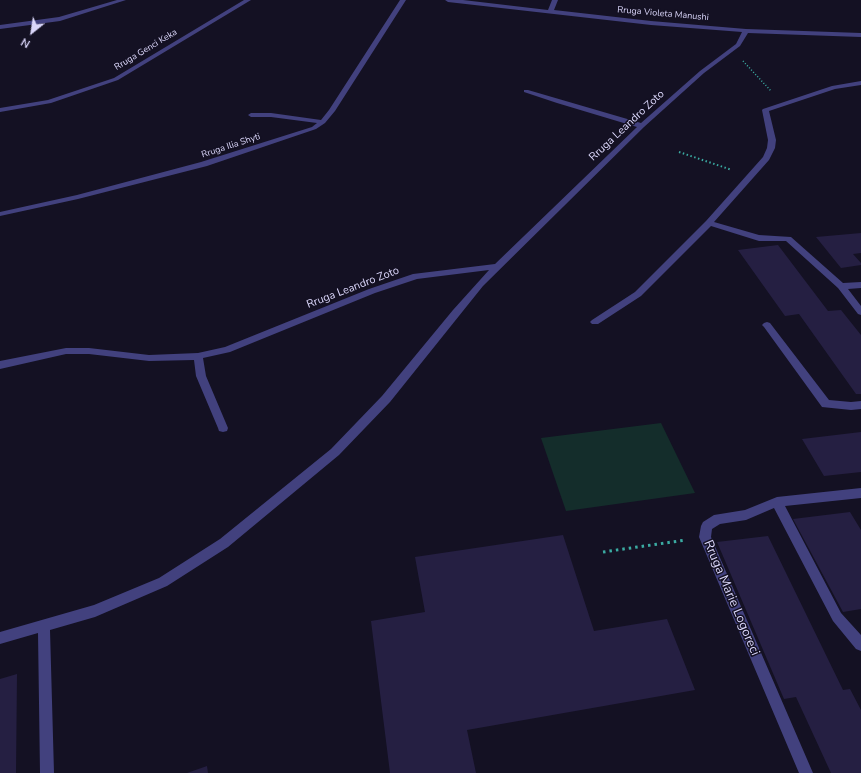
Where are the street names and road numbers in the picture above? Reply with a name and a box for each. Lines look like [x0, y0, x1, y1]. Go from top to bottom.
street label: Rruga Violeta Manushi [617, 5, 709, 23]
street label: Rruga Genci Keka [113, 27, 179, 73]
street label: Rruga Leandro Zoto [587, 88, 667, 164]
street label: Rruga Ilia Shyti [200, 131, 262, 161]
street label: Rruga Leandro Zoto [305, 264, 401, 312]
street label: Rruga Marie Logoreci [700, 538, 762, 658]

